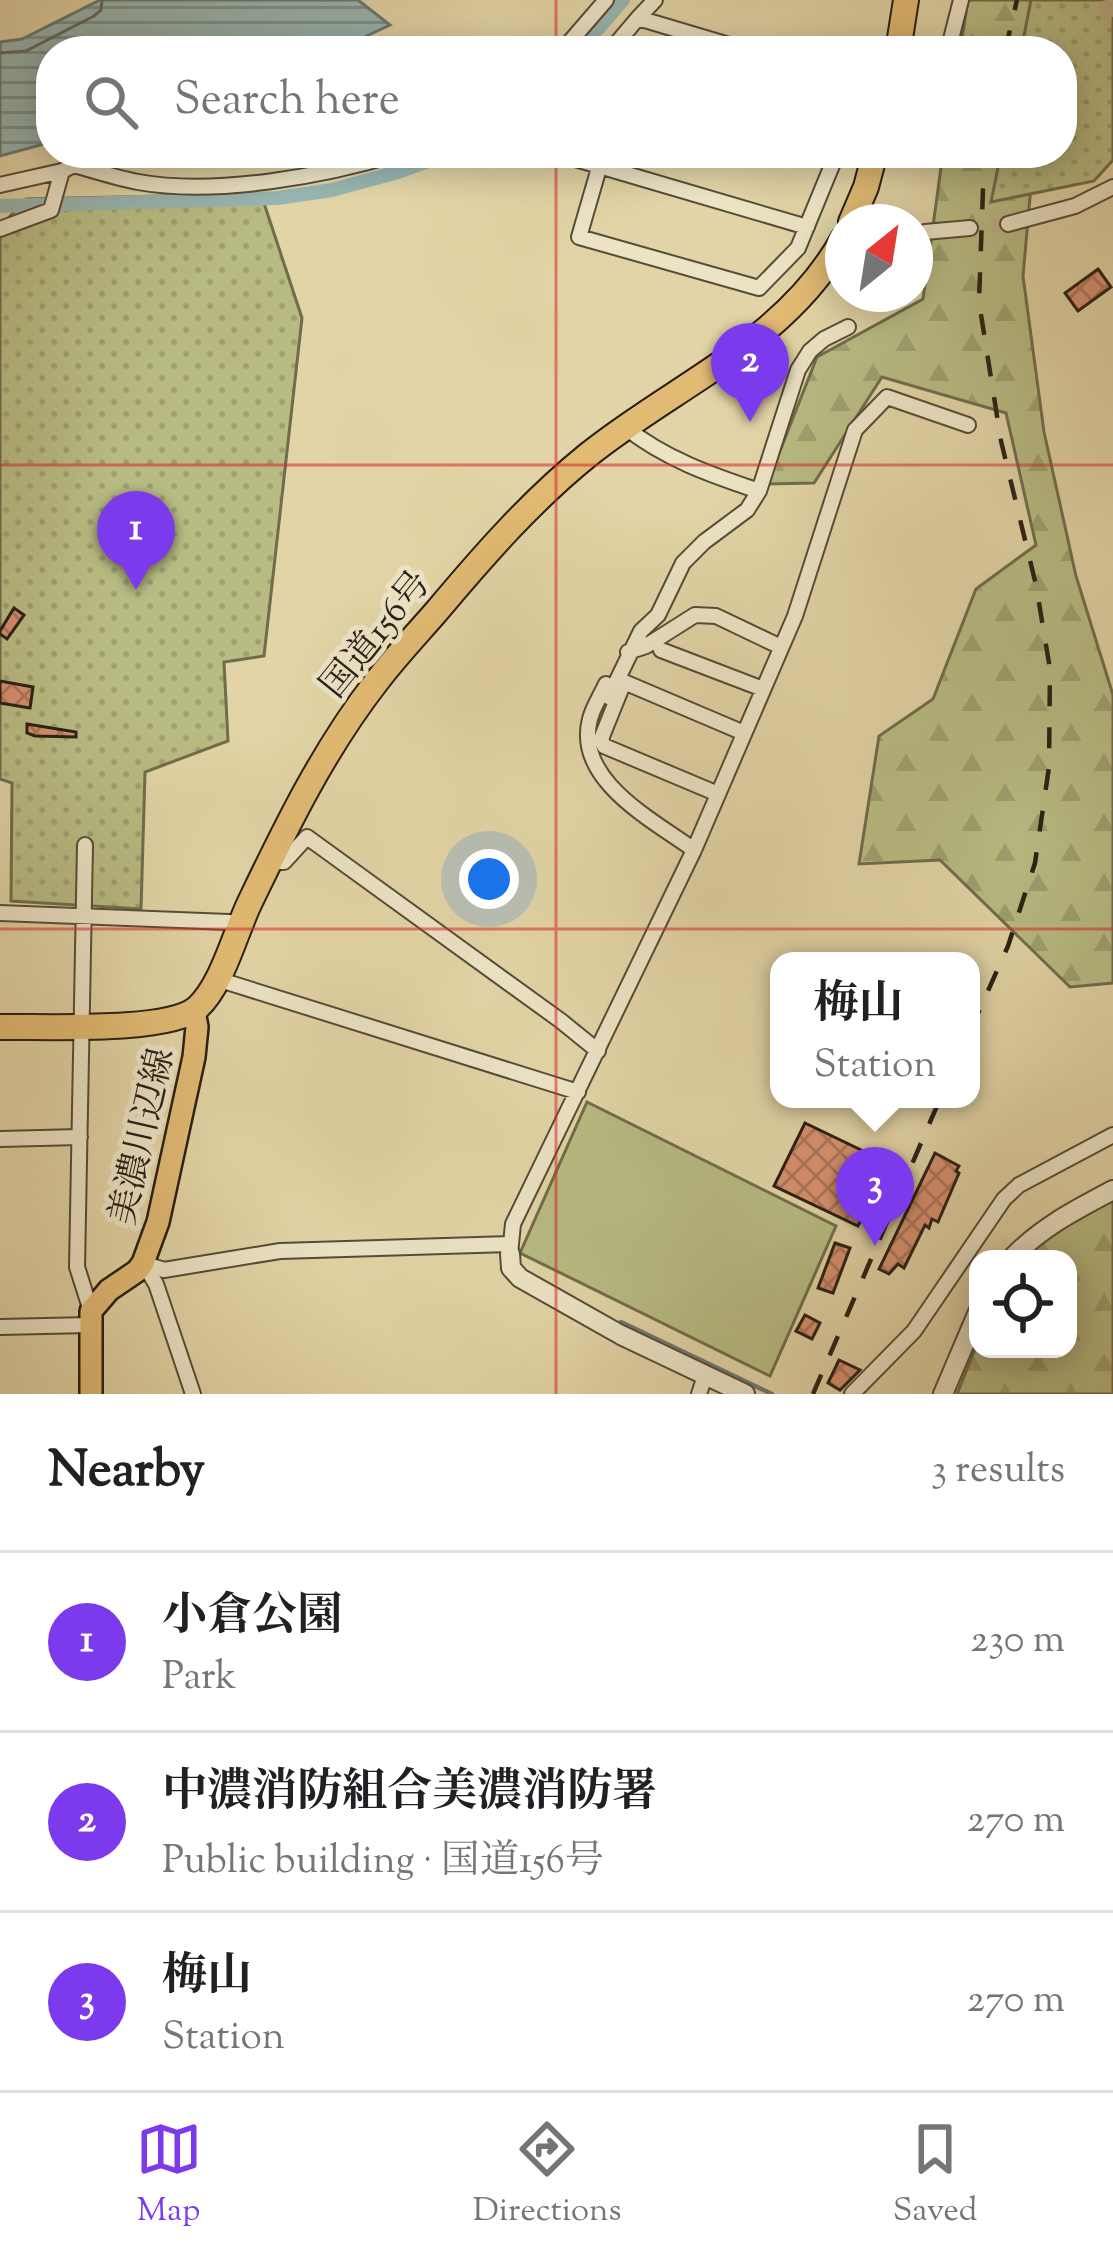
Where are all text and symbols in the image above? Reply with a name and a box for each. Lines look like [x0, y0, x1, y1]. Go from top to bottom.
search box [36, 36, 1077, 168]
icon: search [78, 69, 144, 135]
text: Search here [174, 70, 400, 135]
north arrow [825, 204, 933, 312]
pin: 2 [711, 323, 789, 422]
pin: 1 [97, 491, 175, 590]
street label: 国道156号 [310, 561, 445, 710]
your location [459, 849, 519, 909]
popup [770, 952, 980, 1108]
text: 梅山 [814, 974, 904, 1039]
text: Station [814, 1039, 936, 1095]
street label: 美濃川辺線 [98, 1043, 189, 1230]
pin: 3 [836, 1147, 914, 1246]
map controls [969, 1250, 1077, 1358]
button: locate [969, 1250, 1077, 1358]
text: Nearby [48, 1436, 205, 1509]
text: 3 results [931, 1444, 1065, 1500]
text: 小倉公園 [162, 1586, 342, 1651]
text: 1 [80, 1614, 94, 1670]
text: 230 m [970, 1614, 1065, 1670]
text: Park [162, 1651, 237, 1707]
text: 中濃消防組合美濃消防署 [162, 1762, 657, 1827]
text: 2 [78, 1794, 96, 1850]
text: 270 m [967, 1794, 1065, 1850]
text: Public building · 国道156号 [162, 1835, 604, 1891]
text: 梅山 [162, 1946, 252, 2011]
text: 3 [79, 1974, 95, 2030]
text: 270 m [967, 1974, 1065, 2030]
text: Station [162, 2011, 285, 2067]
tab: Map [136, 2116, 202, 2236]
tab: Directions [473, 2116, 622, 2236]
tab: Saved [893, 2116, 977, 2236]

